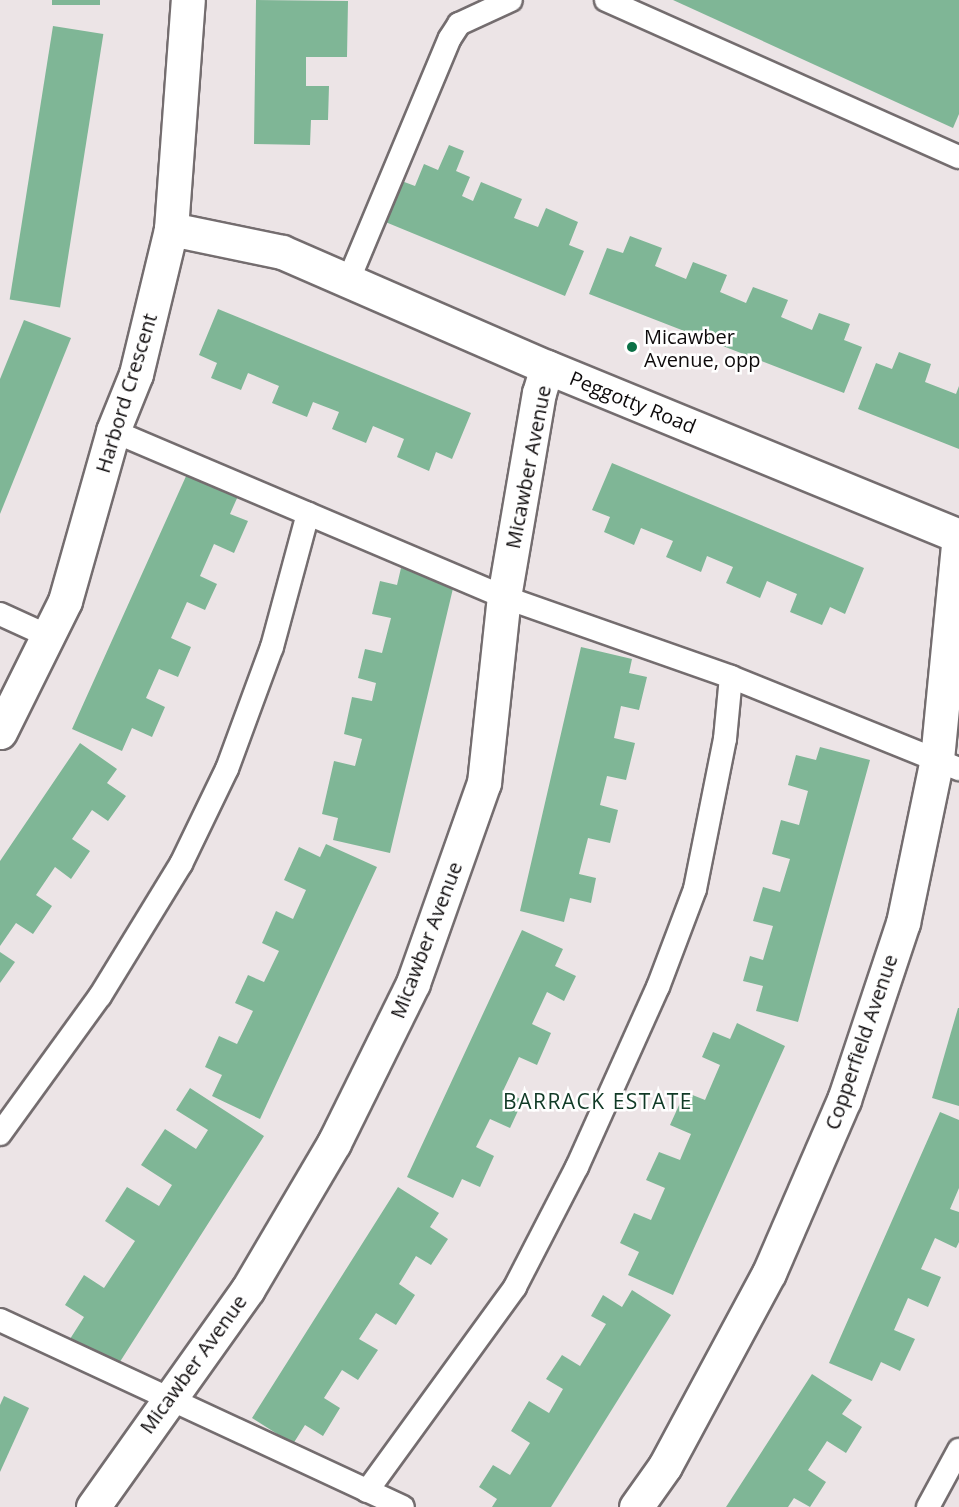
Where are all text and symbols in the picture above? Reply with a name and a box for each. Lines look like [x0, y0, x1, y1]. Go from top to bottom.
street label: Harbord Crescent [90, 310, 162, 476]
place label: Micawber Avenue, opp [644, 324, 761, 371]
marker: Micawber Avenue, opp [625, 340, 639, 354]
street label: Peggotty Road [566, 366, 700, 438]
street label: Micawber Avenue [500, 383, 556, 551]
street label: Micawber Avenue [385, 858, 467, 1022]
street label: Copperfield Avenue [820, 951, 902, 1133]
district label: BARRACK ESTATE [503, 1088, 693, 1114]
street label: Micawber Avenue [135, 1290, 251, 1438]

